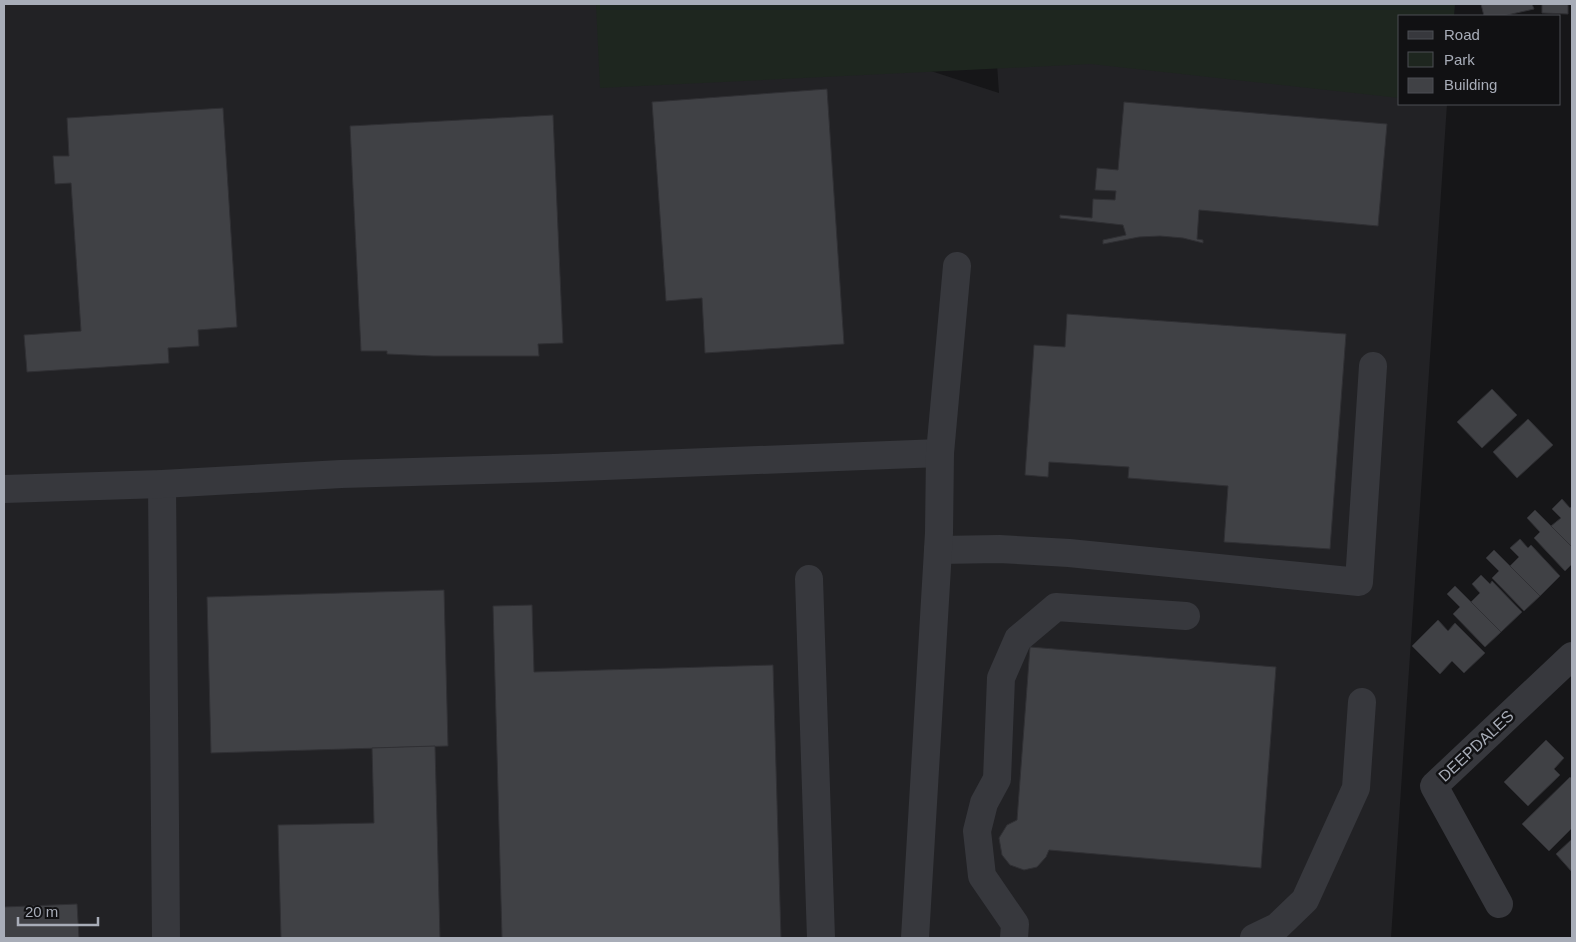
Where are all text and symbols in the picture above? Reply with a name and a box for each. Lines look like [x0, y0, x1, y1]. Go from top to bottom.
legend [1398, 15, 1561, 105]
text: Road [1444, 26, 1480, 43]
text: Park [1444, 51, 1475, 68]
text: Building [1444, 76, 1497, 93]
street label: DEEPDALES [1435, 707, 1517, 785]
scale bar [18, 894, 98, 926]
text: 20 m [25, 903, 58, 920]

